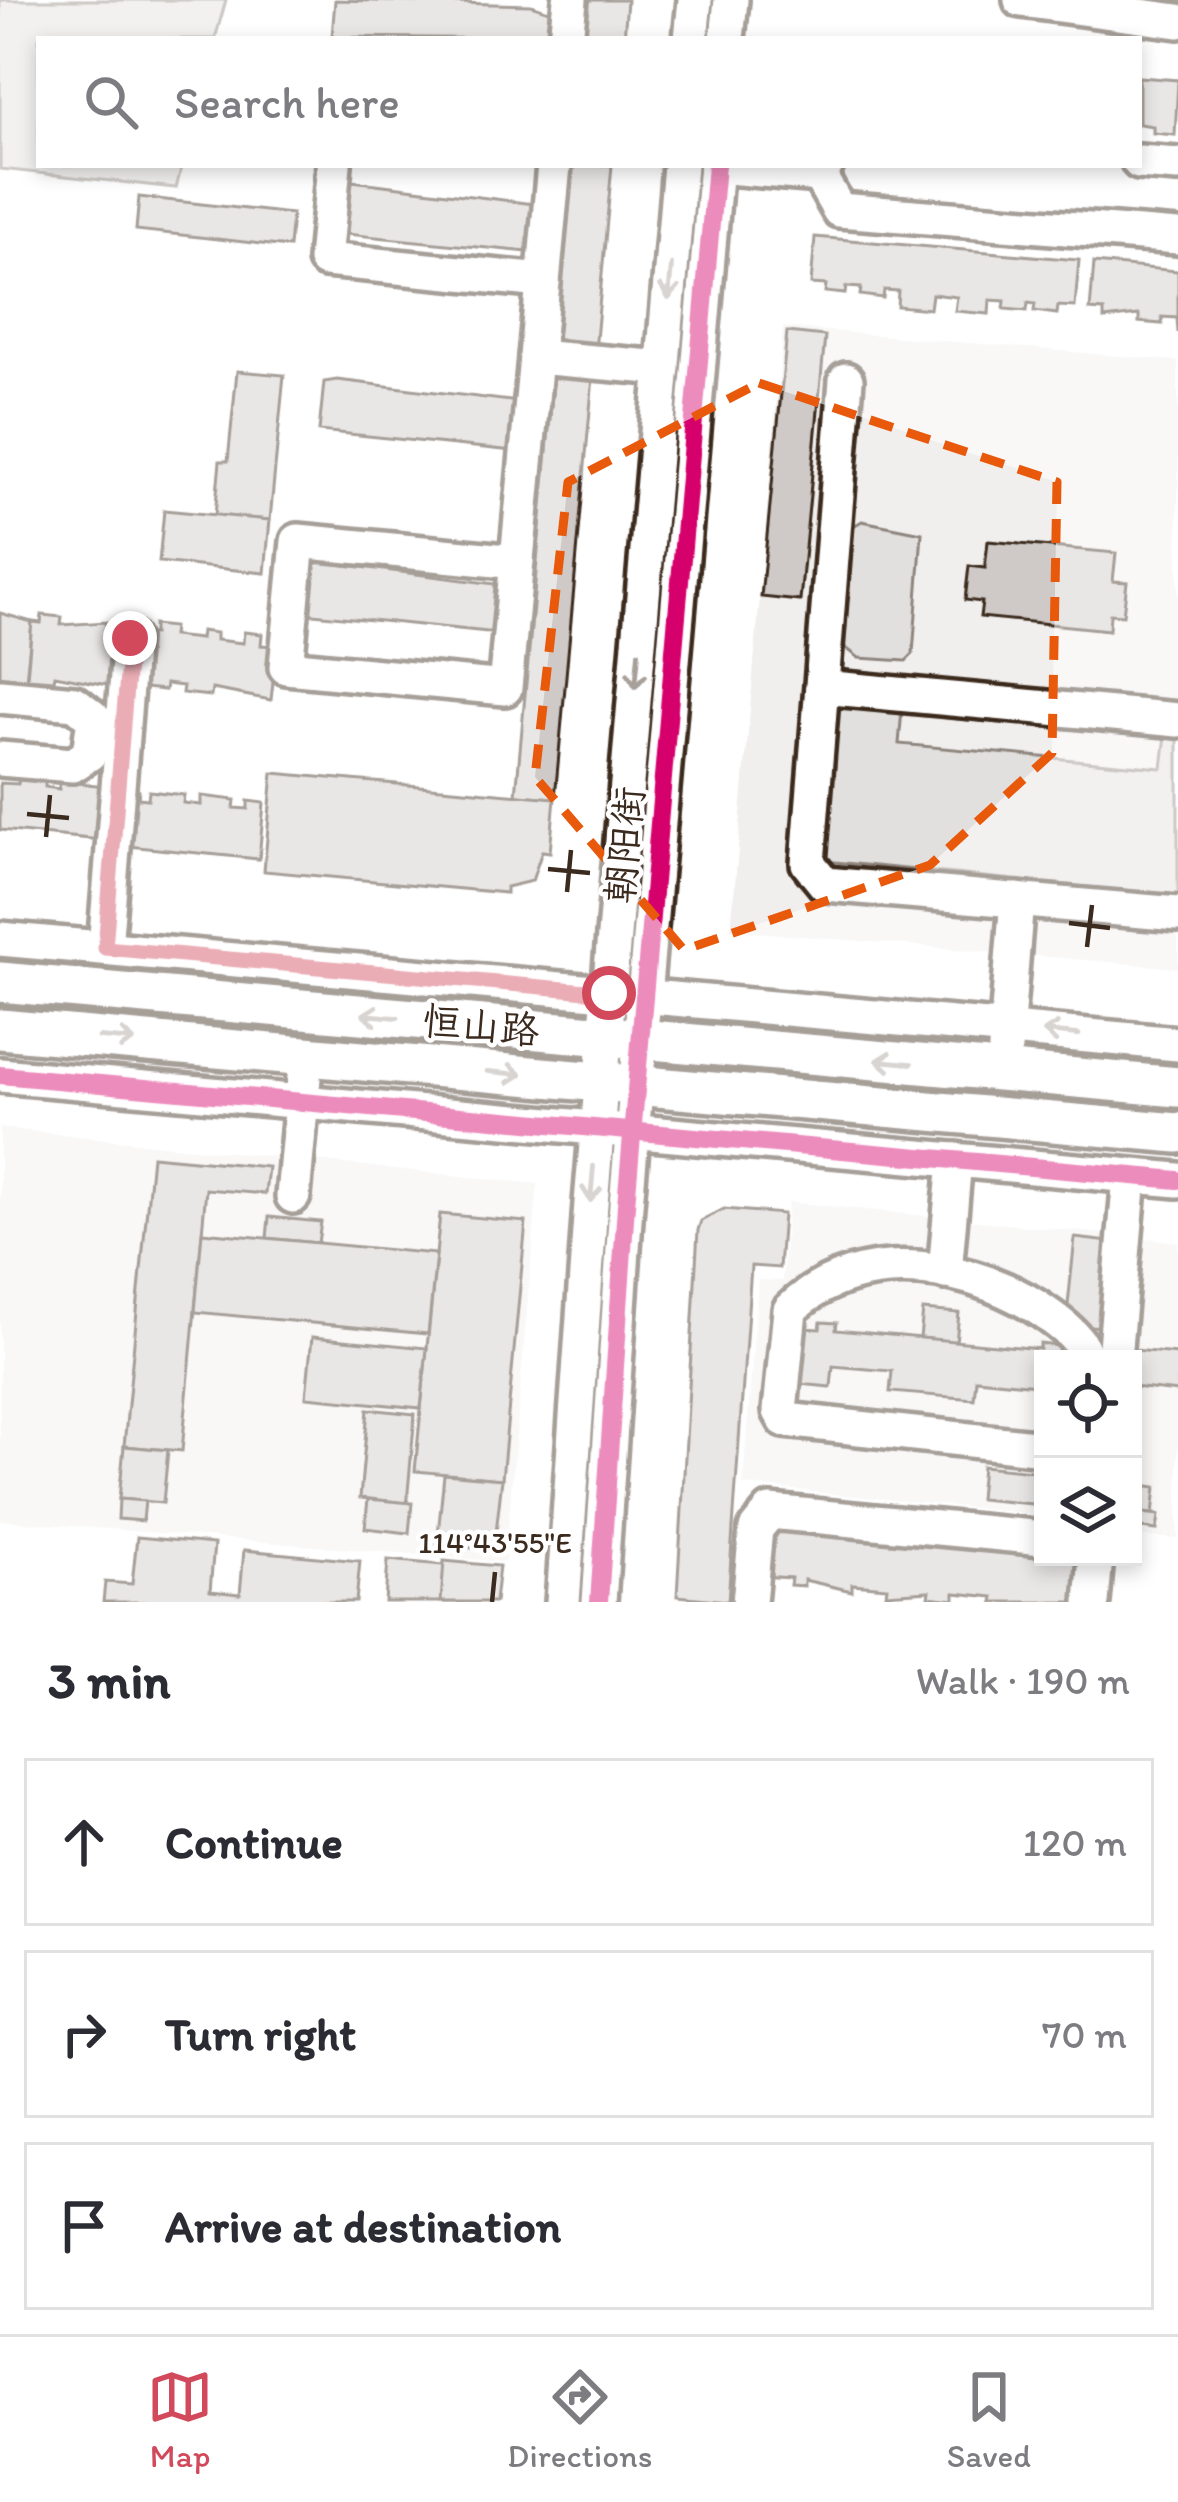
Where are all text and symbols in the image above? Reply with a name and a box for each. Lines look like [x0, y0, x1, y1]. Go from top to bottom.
search box [36, 36, 1142, 168]
icon: search [78, 69, 144, 135]
text: Search here [174, 75, 400, 129]
one-way arrow [658, 261, 681, 300]
route end [103, 611, 157, 665]
one-way arrow [625, 650, 648, 689]
street label: 朝阳街 [596, 785, 653, 905]
route start [582, 966, 636, 1020]
street label: 恒山路 [421, 997, 541, 1054]
one-way arrow [361, 1004, 400, 1027]
one-way arrow [1043, 1021, 1082, 1044]
one-way arrow [96, 1028, 135, 1051]
one-way arrow [875, 1050, 914, 1073]
one-way arrow [485, 1062, 524, 1085]
one-way arrow [581, 1164, 604, 1203]
map controls [1034, 1350, 1142, 1566]
button: locate [1034, 1350, 1142, 1458]
button: layers [1034, 1458, 1142, 1566]
text: 114°43'55"E [418, 1524, 572, 1561]
text: 3 min [48, 1650, 170, 1711]
text: Walk · 190 m [916, 1657, 1130, 1704]
icon: ahead [51, 1809, 117, 1875]
text: Continue [165, 1815, 343, 1869]
text: 120 m [1023, 1819, 1127, 1866]
icon: right [51, 2001, 117, 2067]
text: Turn right [165, 2007, 356, 2061]
text: 70 m [1042, 2011, 1127, 2058]
icon: arrive [51, 2193, 117, 2259]
text: Arrive at destination [165, 2199, 561, 2253]
tab: Map [147, 2364, 213, 2475]
tab: Directions [507, 2364, 652, 2475]
tab: Saved [947, 2364, 1031, 2475]

